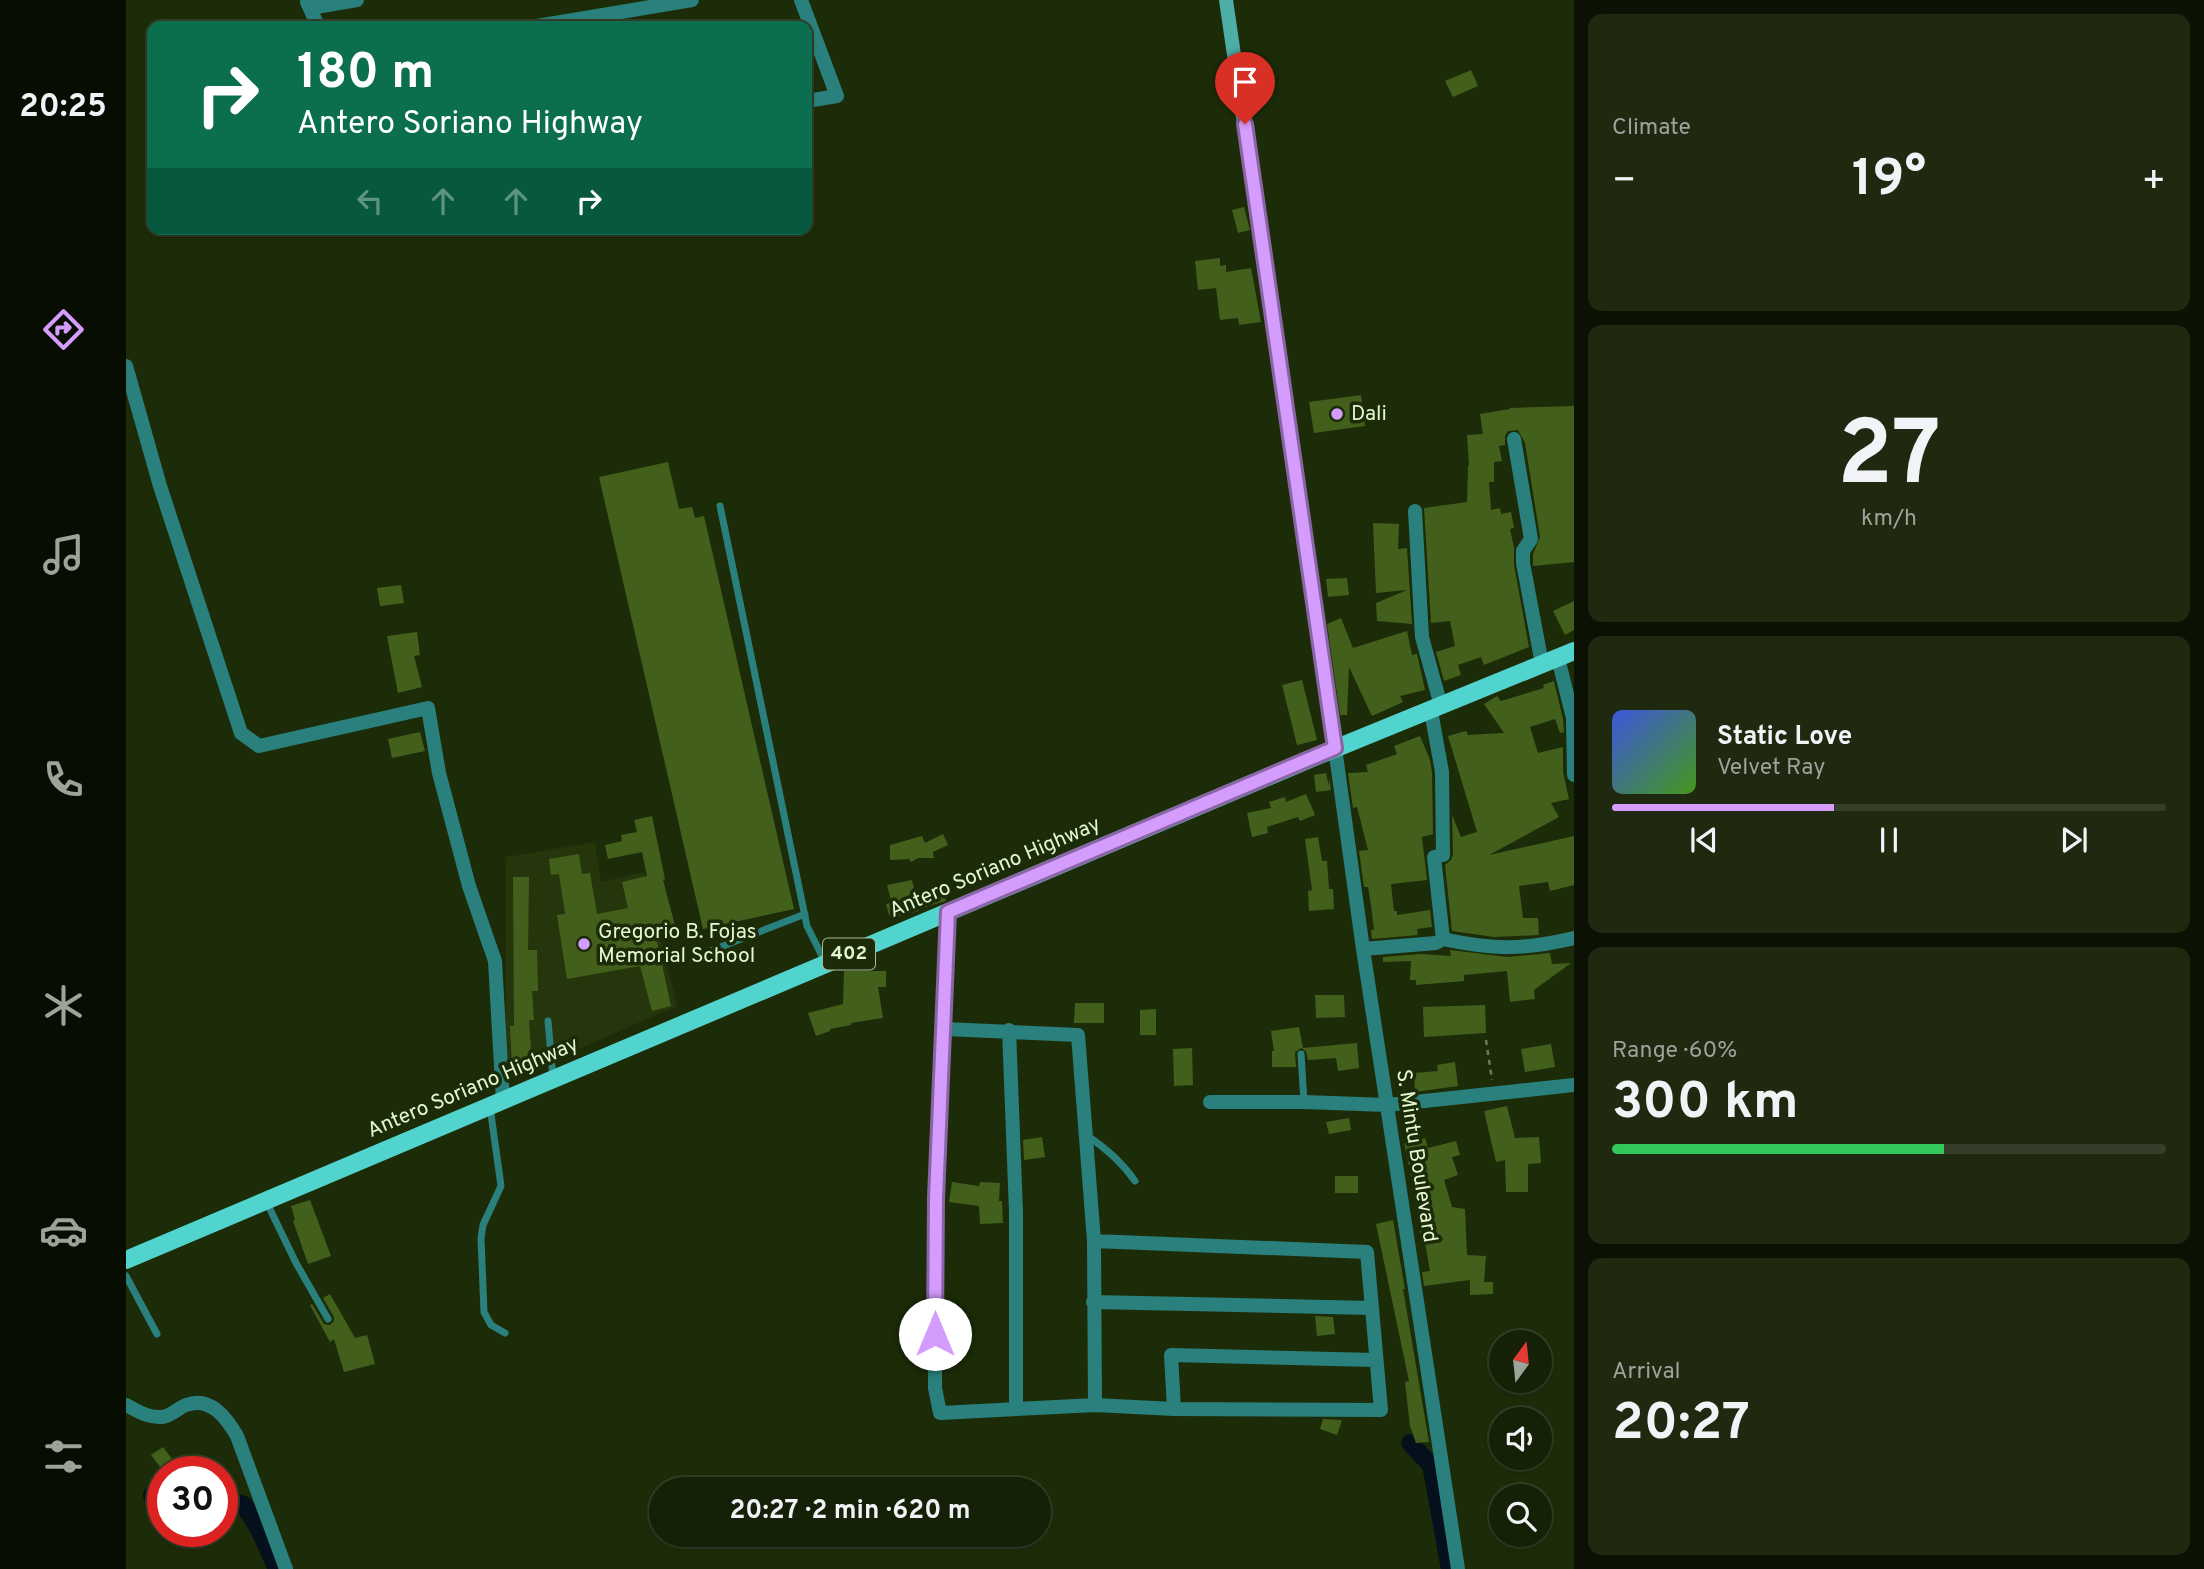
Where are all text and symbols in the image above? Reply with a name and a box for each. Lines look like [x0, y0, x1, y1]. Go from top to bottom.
text: 180 m [297, 44, 434, 106]
icon: right [182, 49, 273, 140]
pin [1215, 52, 1275, 124]
icon: arrive [1226, 63, 1264, 101]
text: 20:25 [19, 88, 107, 128]
text: Antero Soriano Highway [297, 105, 643, 145]
text: Climate [1612, 114, 1691, 143]
text: 19° [1852, 148, 1926, 214]
text: − [1612, 158, 1637, 207]
text: + [2141, 158, 2166, 207]
icon: left [351, 182, 389, 220]
icon: ahead [424, 182, 462, 220]
icon: ahead [497, 182, 535, 220]
icon: right [570, 182, 608, 220]
icon: directions [39, 305, 88, 354]
place label: Dali [1351, 401, 1387, 428]
text: 27 [1837, 402, 1941, 517]
marker: Dali [1329, 406, 1345, 422]
text: km/h [1861, 505, 1917, 534]
icon: music [39, 530, 88, 579]
text: Static Love [1717, 721, 1852, 754]
text: Velvet Ray [1717, 754, 1825, 783]
icon: phone [39, 755, 88, 804]
street label: Antero Soriano Highway [885, 811, 1105, 925]
icon: previous [1685, 821, 1723, 859]
icon: pause [1870, 821, 1908, 859]
icon: next [2055, 821, 2093, 859]
place label: Gregorio B. Fojas Memorial School [598, 919, 757, 970]
marker: Gregorio B. Fojas Memorial School [576, 936, 592, 952]
road number: 402 [823, 938, 875, 970]
icon: climate [39, 981, 88, 1030]
street label: Antero Soriano Highway [363, 1031, 583, 1145]
text: Range · 60% [1612, 1037, 1737, 1066]
street label: S. Mintu Boulevard [1389, 1068, 1443, 1244]
text: 300 km [1612, 1071, 1799, 1137]
icon: car [39, 1206, 88, 1255]
position arrow [898, 1297, 972, 1371]
north arrow [1489, 1330, 1552, 1393]
map controls [1489, 1330, 1552, 1547]
text: Arrival [1612, 1358, 1681, 1387]
text: 20:27 [1612, 1392, 1750, 1458]
button: sound [1489, 1407, 1552, 1470]
icon: filters [39, 1432, 88, 1481]
speed limit sign: 30 [147, 1456, 238, 1547]
button: search [1489, 1484, 1552, 1547]
text: 20:27 · 2 min · 620 m [729, 1495, 971, 1528]

